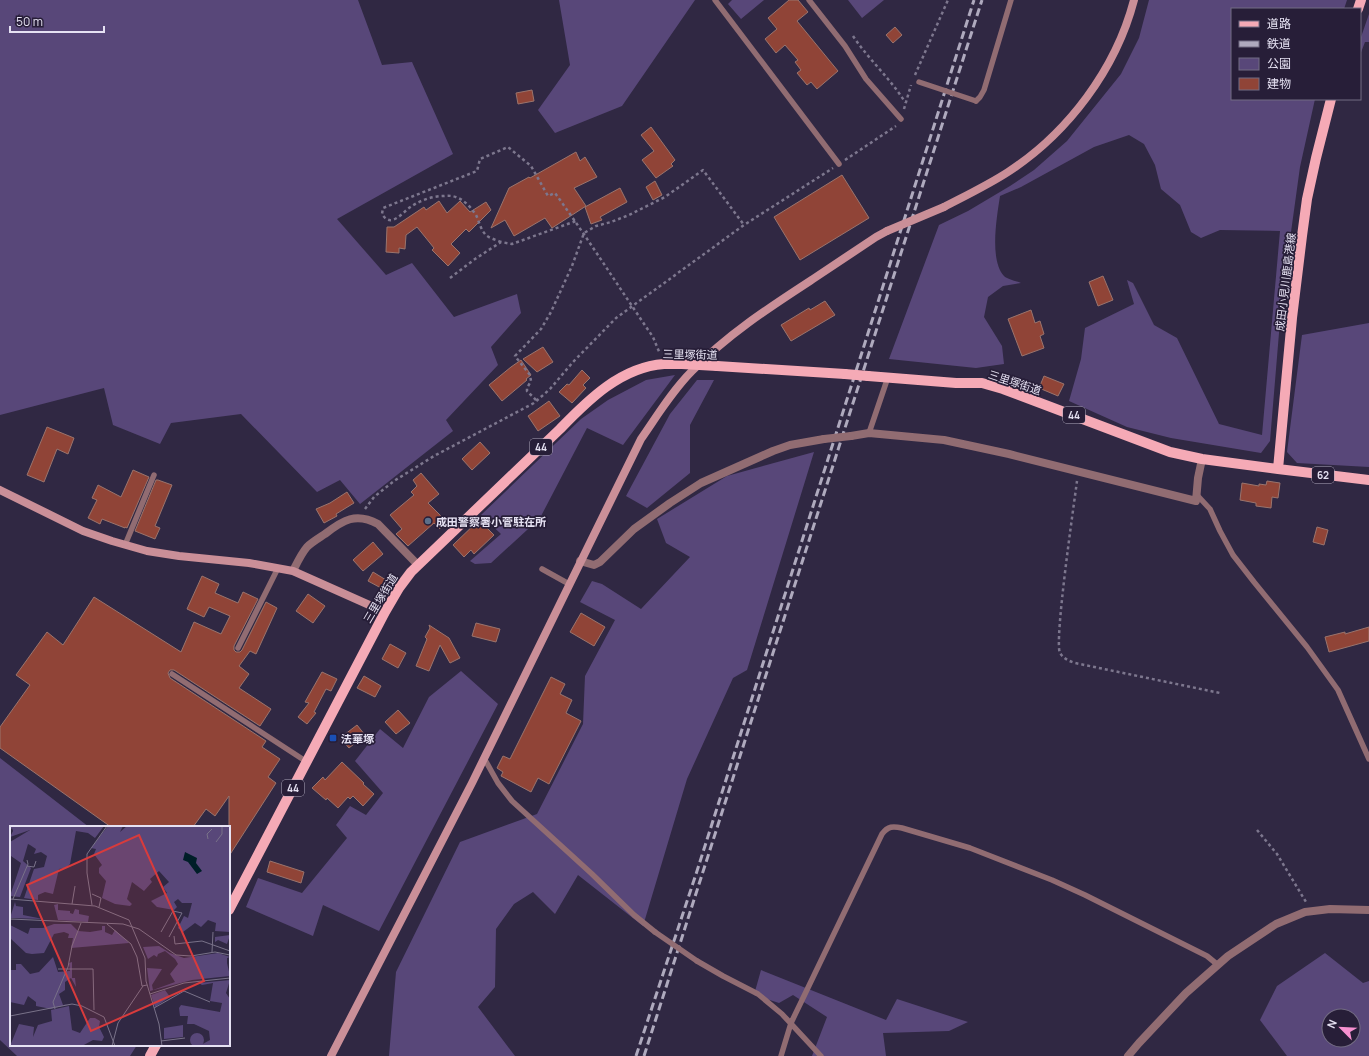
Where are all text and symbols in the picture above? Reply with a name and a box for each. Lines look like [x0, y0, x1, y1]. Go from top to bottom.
scale bar [10, 8, 104, 34]
legend [1231, 8, 1361, 100]
text: 50 m [16, 13, 43, 30]
text: 道路 [1267, 15, 1291, 32]
text: 鉄道 [1267, 35, 1291, 52]
text: 公園 [1267, 55, 1291, 72]
text: 建物 [1267, 75, 1291, 92]
street label: 成田小見川鹿島港線 [1272, 232, 1298, 332]
street label: 三里塚街道 [662, 346, 718, 362]
street label: 三里塚街道 [987, 366, 1043, 398]
road number: 44 [1063, 407, 1085, 423]
road number: 44 [530, 439, 552, 455]
road number: 62 [1312, 467, 1334, 483]
place label: 成田警察署小菅駐在所 [436, 514, 546, 529]
marker: 成田警察署小菅駐在所 [423, 516, 433, 526]
street label: 三里塚街道 [359, 571, 401, 625]
place label: 法華塚 [341, 731, 375, 746]
marker: 法華塚 [328, 733, 338, 743]
road number: 44 [282, 780, 304, 796]
inset map [10, 826, 230, 1046]
north arrow [1321, 1008, 1361, 1048]
text: N [1323, 1017, 1340, 1030]

